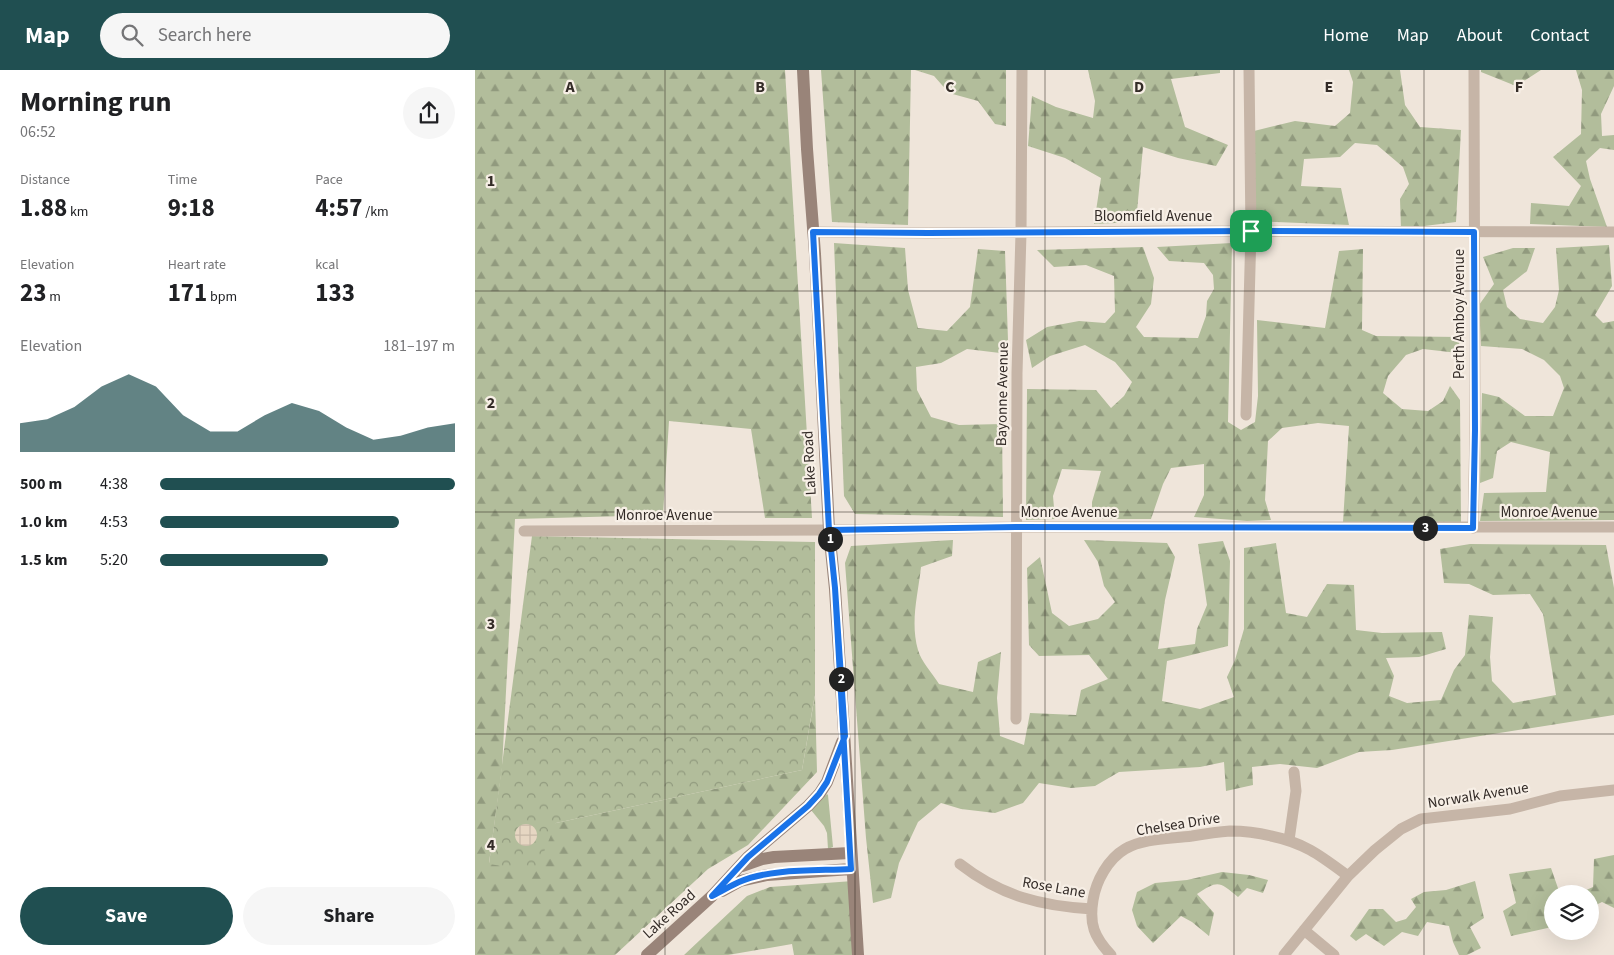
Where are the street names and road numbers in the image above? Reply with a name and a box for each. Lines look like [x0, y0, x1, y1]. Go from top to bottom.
street label: Bloomfield Avenue [1094, 206, 1212, 227]
street label: Perth Amboy Avenue [1449, 249, 1470, 379]
street label: Bayonne Avenue [991, 342, 1014, 446]
street label: Lake Road [797, 430, 822, 496]
street label: Monroe Avenue [1020, 502, 1118, 523]
street label: Monroe Avenue [1500, 502, 1598, 523]
street label: Monroe Avenue [615, 505, 713, 526]
street label: Norwalk Avenue [1426, 777, 1530, 814]
street label: Chelsea Drive [1135, 808, 1221, 841]
street label: Rose Lane [1021, 872, 1087, 903]
street label: Lake Road [638, 885, 700, 944]

